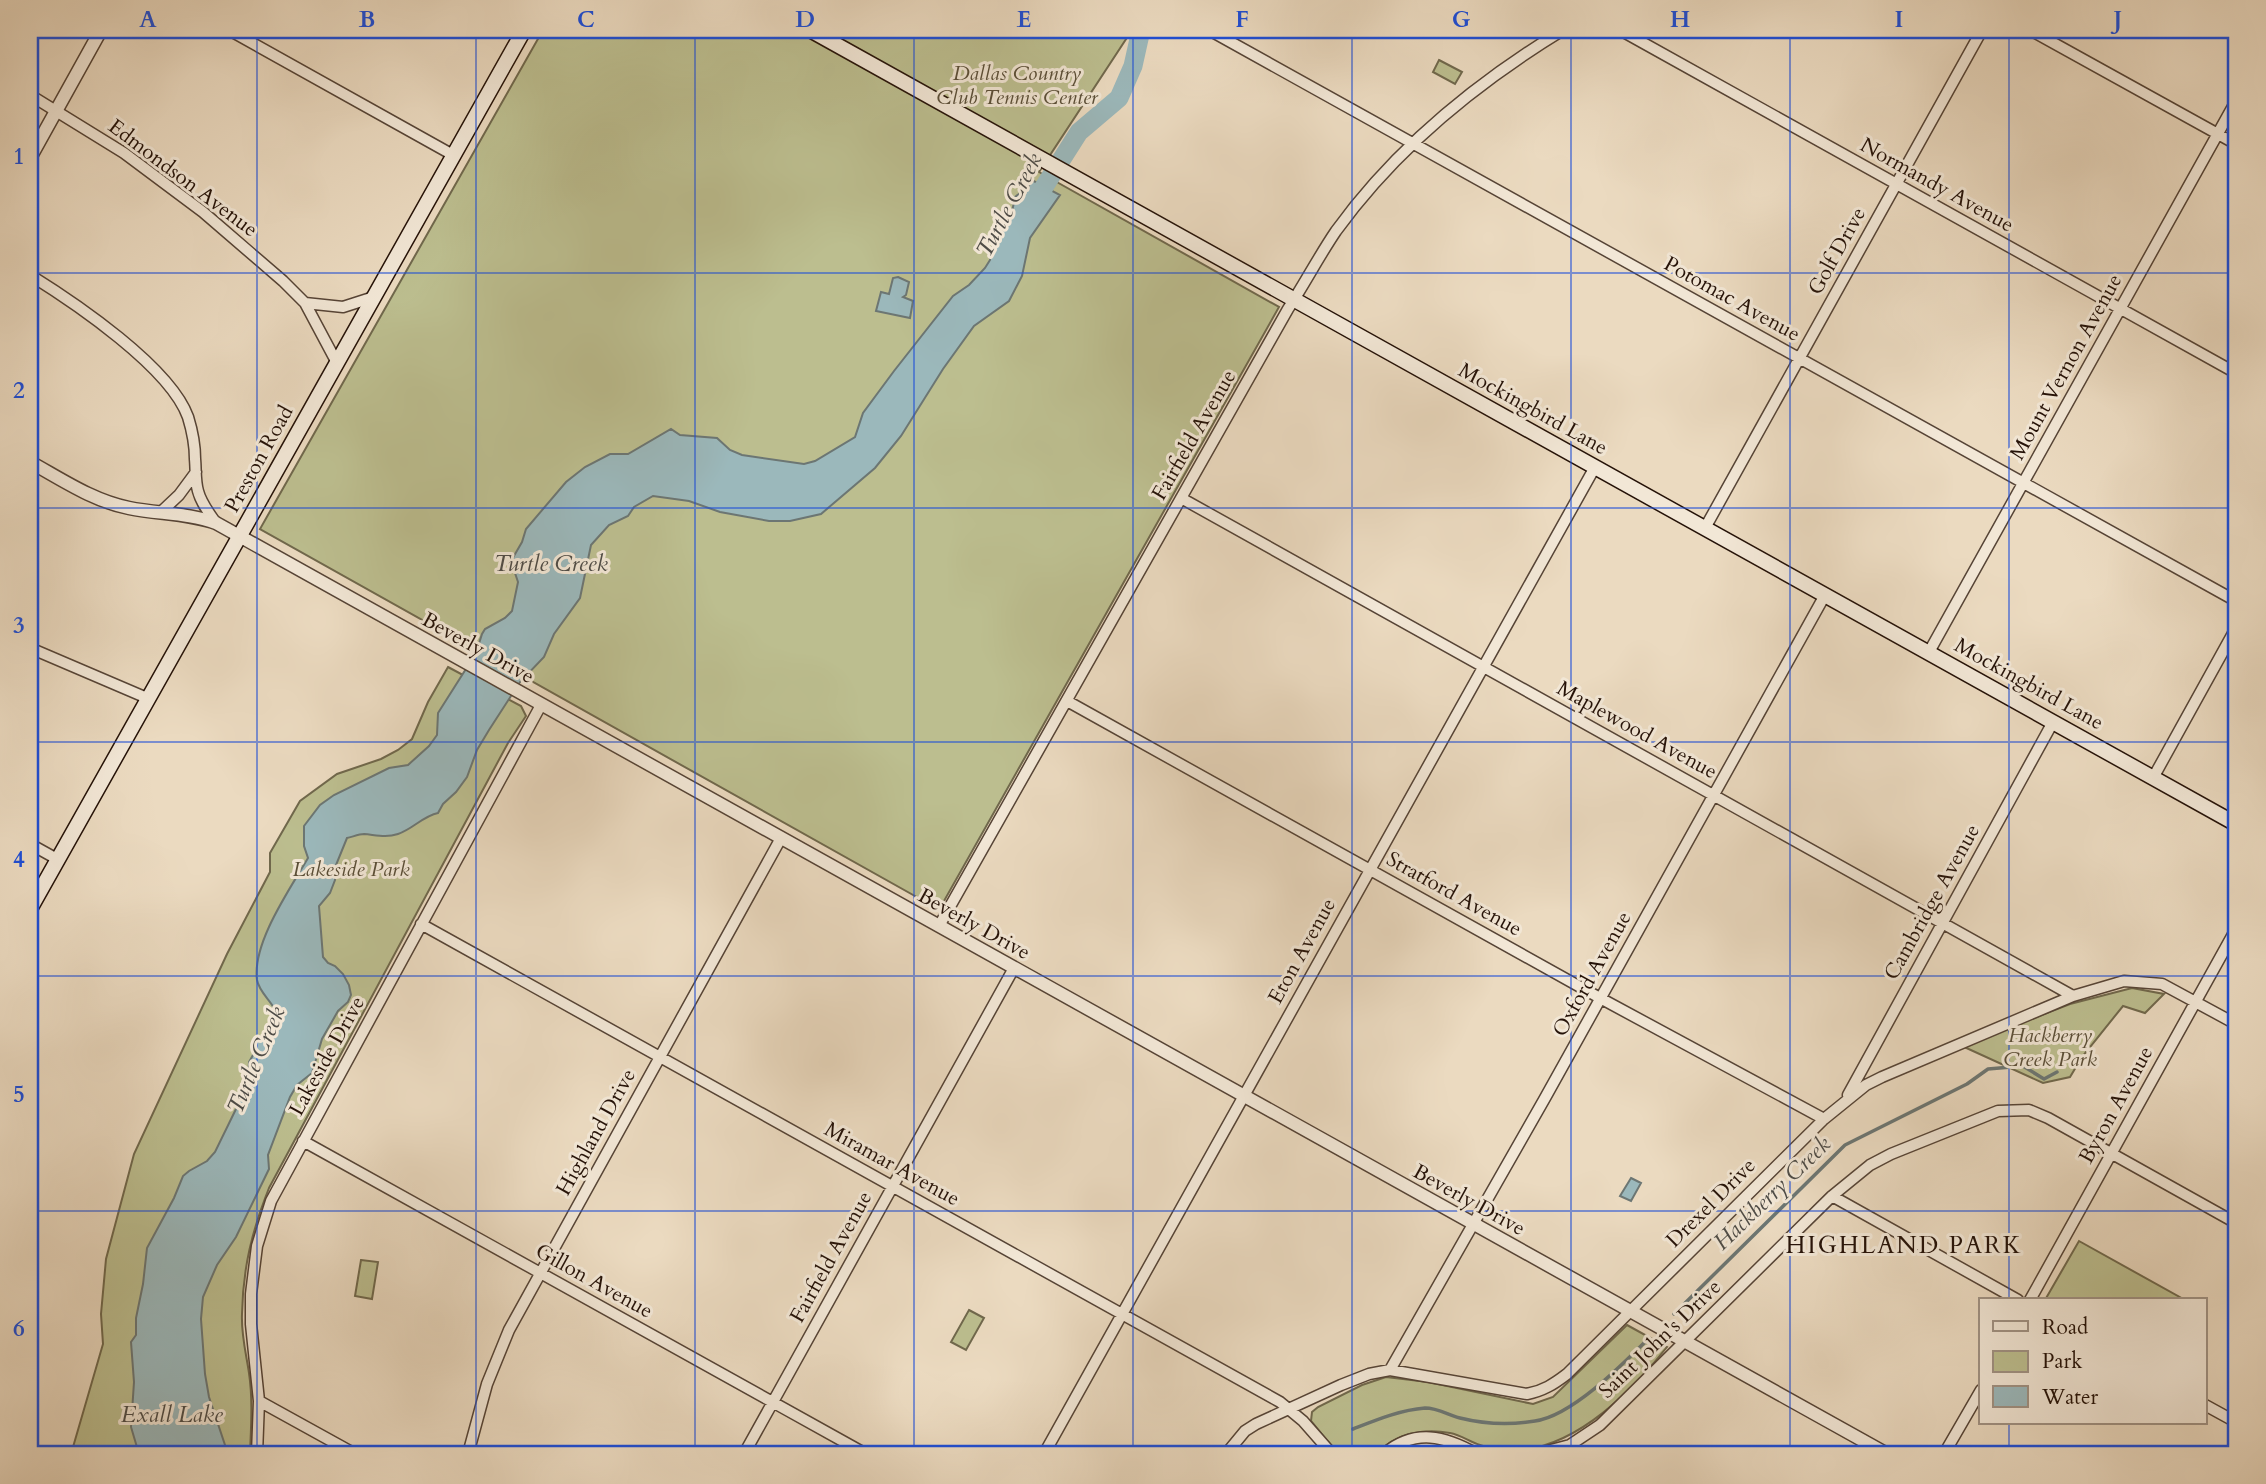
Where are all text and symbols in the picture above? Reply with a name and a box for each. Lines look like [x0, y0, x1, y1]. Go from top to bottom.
text: A [139, 4, 157, 35]
text: B [359, 4, 375, 35]
text: C [577, 4, 595, 35]
text: D [795, 4, 815, 35]
text: E [1017, 4, 1031, 35]
text: F [1235, 4, 1249, 35]
text: G [1452, 4, 1471, 35]
text: H [1670, 4, 1690, 35]
text: I [1895, 4, 1903, 35]
text: J [2111, 4, 2122, 35]
park label: Dallas Country Club Tennis Center [936, 59, 1099, 112]
street label: Edmondson Avenue [102, 112, 264, 244]
street label: Normandy Avenue [1855, 131, 2019, 239]
text: 1 [13, 141, 25, 172]
water label: Turtle Creek [969, 147, 1050, 263]
street label: Golf Drive [1801, 202, 1873, 300]
street label: Potomac Avenue [1659, 249, 1805, 349]
street label: Mount Vernon Avenue [2003, 269, 2129, 465]
street label: Mockingbird Lane [1453, 356, 1613, 462]
street label: Fairfield Avenue [1145, 364, 1243, 506]
text: 2 [13, 375, 25, 406]
street label: Preston Road [218, 400, 300, 518]
water label: Turtle Creek [494, 548, 609, 579]
street label: Beverly Drive [417, 605, 539, 691]
text: 3 [13, 610, 25, 641]
street label: Mockingbird Lane [1949, 631, 2109, 737]
street label: Maplewood Avenue [1552, 674, 1722, 786]
street label: Cambridge Avenue [1877, 819, 1987, 985]
text: 4 [13, 844, 25, 875]
street label: Stratford Avenue [1381, 845, 1527, 943]
park label: Lakeside Park [292, 855, 410, 884]
street label: Beverly Drive [913, 881, 1035, 967]
street label: Eton Avenue [1261, 893, 1343, 1009]
street label: Oxford Avenue [1546, 906, 1638, 1042]
street label: Lakeside Drive [282, 991, 372, 1121]
water label: Turtle Creek [219, 1001, 293, 1118]
park label: Hackberry Creek Park [2003, 1021, 2097, 1074]
street label: Byron Avenue [2072, 1041, 2160, 1169]
street label: Highland Drive [549, 1063, 643, 1201]
text: 5 [13, 1079, 25, 1110]
street label: Miramar Avenue [819, 1115, 965, 1213]
water label: Hackberry Creek [1707, 1129, 1838, 1257]
street label: Drexel Drive [1660, 1152, 1762, 1254]
street label: Beverly Drive [1408, 1157, 1530, 1243]
street label: Fairfield Avenue [783, 1186, 879, 1328]
district label: HIGHLAND PARK [1785, 1229, 2023, 1262]
street label: Gillon Avenue [530, 1237, 658, 1325]
street label: Saint John's Drive [1592, 1273, 1728, 1405]
legend [1979, 1298, 2206, 1424]
text: 6 [13, 1313, 25, 1344]
text: Road [2042, 1313, 2088, 1342]
text: Park [2042, 1347, 2083, 1376]
text: Water [2041, 1383, 2098, 1412]
water label: Exall Lake [121, 1399, 223, 1430]

